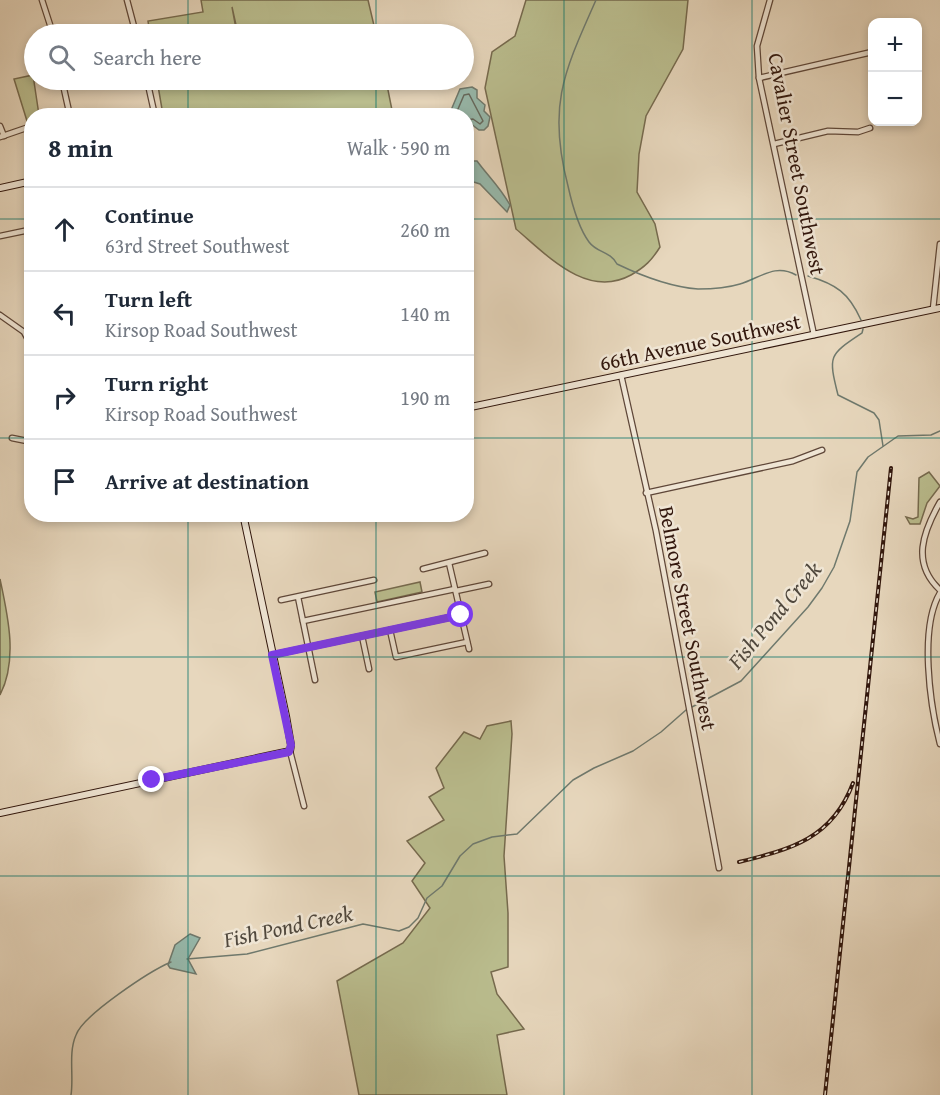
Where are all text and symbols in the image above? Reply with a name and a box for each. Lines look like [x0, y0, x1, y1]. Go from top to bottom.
map controls [868, 18, 922, 126]
button: + [868, 18, 922, 72]
search box [24, 24, 474, 90]
icon: search [45, 41, 78, 74]
text: Search here [93, 41, 202, 73]
street label: Cavalier Street Southwest [760, 50, 834, 278]
button: − [868, 72, 922, 126]
text: 8 min [48, 128, 113, 167]
text: Walk · 590 m [347, 133, 450, 162]
text: Continue [105, 199, 194, 231]
icon: ahead [48, 213, 81, 246]
text: 260 m [400, 215, 450, 244]
text: 63rd Street Southwest [105, 231, 290, 260]
text: Turn left [105, 283, 192, 315]
icon: left [48, 297, 81, 330]
text: 140 m [400, 299, 450, 328]
street label: 66th Avenue Southwest [597, 305, 804, 378]
text: Kirsop Road Southwest [105, 315, 298, 344]
text: Turn right [105, 367, 208, 399]
icon: right [48, 381, 81, 414]
text: 190 m [400, 383, 450, 412]
text: Kirsop Road Southwest [105, 399, 298, 428]
icon: arrive [48, 465, 81, 498]
text: Arrive at destination [105, 465, 309, 497]
street label: Belmore Street Southwest [651, 503, 725, 733]
water label: Fish Pond Creek [719, 554, 829, 676]
route start [447, 601, 473, 627]
route end [138, 766, 164, 792]
water label: Fish Pond Creek [219, 896, 357, 956]

